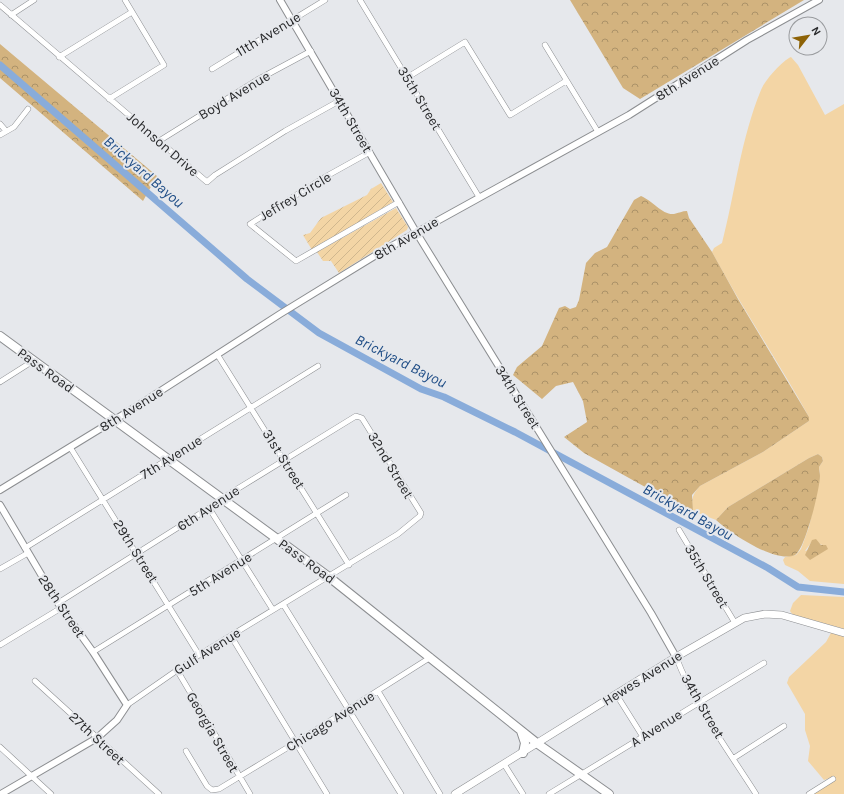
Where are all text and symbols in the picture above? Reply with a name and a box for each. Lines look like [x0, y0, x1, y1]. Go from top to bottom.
street label: 11th Avenue [233, 9, 304, 60]
north arrow [788, 16, 828, 56]
text: N [809, 24, 824, 38]
street label: 8th Avenue [652, 52, 722, 105]
street label: 35th Street [394, 63, 445, 133]
street label: Boyd Avenue [195, 67, 273, 123]
street label: 34th Street [325, 85, 376, 155]
street label: Johnson Drive [123, 109, 202, 180]
water label: Brickyard Bayou [100, 132, 188, 212]
street label: Jeffrey Circle [256, 168, 334, 224]
street label: 8th Avenue [371, 213, 442, 264]
water label: Brickyard Bayou [352, 330, 450, 392]
street label: Pass Road [14, 344, 77, 397]
street label: 34th Street [491, 362, 544, 432]
street label: 8th Avenue [96, 383, 166, 436]
street label: 31st Street [259, 426, 309, 492]
street label: 32nd Street [364, 429, 417, 502]
street label: 7th Avenue [137, 432, 205, 483]
water label: Brickyard Bayou [640, 480, 736, 544]
street label: 6th Avenue [174, 482, 243, 535]
street label: 29th Street [109, 516, 162, 586]
street label: Pass Road [275, 535, 338, 588]
street label: 35th Street [681, 541, 732, 611]
street label: 5th Avenue [186, 548, 255, 600]
street label: 28th Street [34, 572, 89, 641]
street label: Gulf Avenue [171, 624, 244, 679]
street label: Hewes Avenue [599, 647, 685, 710]
street label: 34th Street [677, 671, 728, 741]
street label: Chicago Avenue [283, 687, 378, 755]
street label: Georgia Street [183, 689, 242, 776]
street label: A Avenue [627, 706, 685, 751]
street label: 27th Street [65, 708, 128, 769]

